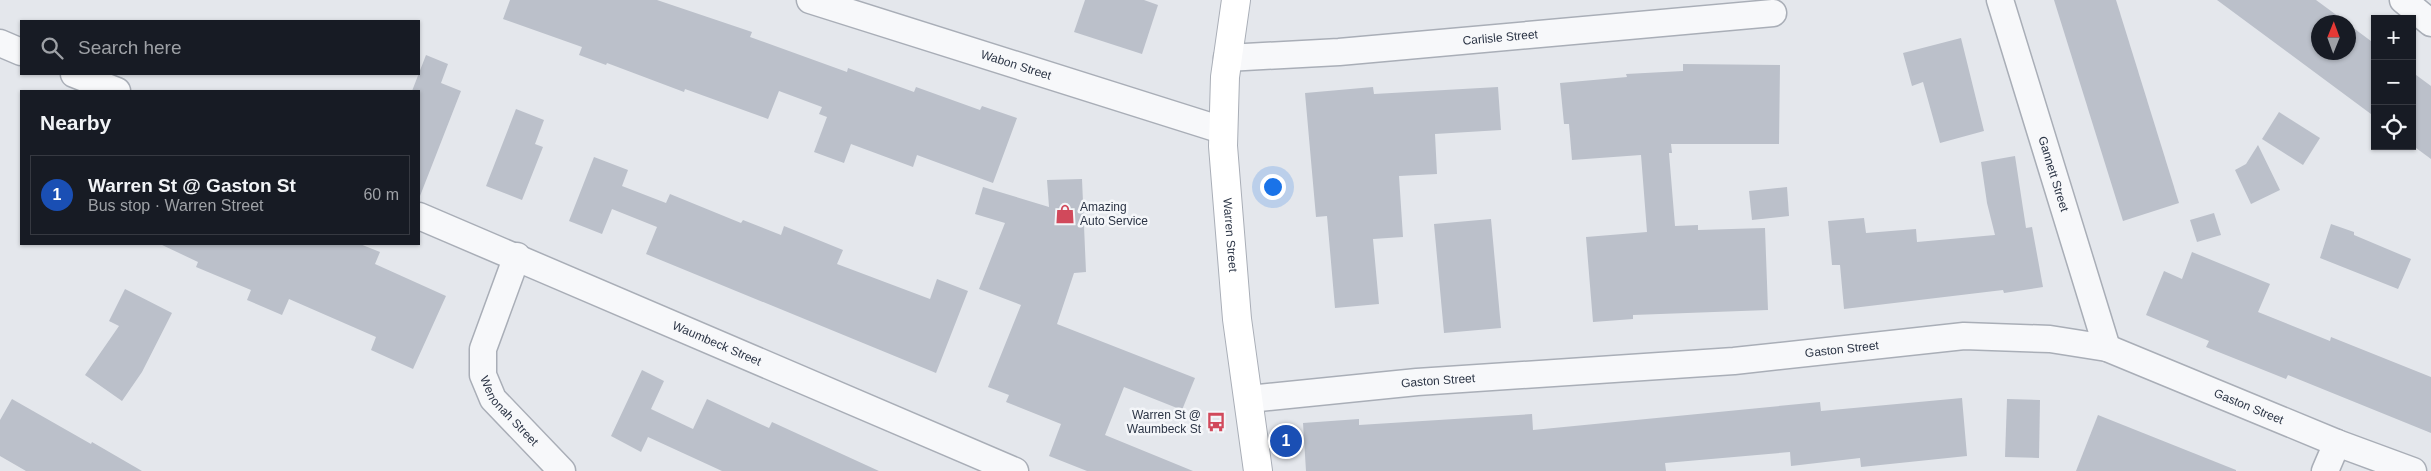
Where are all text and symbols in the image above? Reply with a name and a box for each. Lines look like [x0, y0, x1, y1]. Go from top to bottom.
north arrow [2311, 15, 2356, 60]
map controls [2371, 15, 2416, 150]
button: + [2371, 15, 2416, 60]
search box [20, 20, 420, 75]
street label: Carlisle Street [1462, 27, 1539, 48]
icon: search [38, 34, 66, 62]
text: Search here [78, 37, 182, 58]
street label: Wabon Street [979, 47, 1054, 83]
button: − [2371, 60, 2416, 105]
button: locate [2371, 105, 2416, 150]
text: Nearby [40, 111, 111, 134]
street label: Gannett Street [2035, 135, 2072, 214]
your location [1260, 174, 1286, 200]
text: Warren St @ Gaston St [88, 175, 296, 196]
text: 1 [53, 186, 61, 203]
text: 60 m [363, 186, 399, 203]
text: Bus stop · Warren Street [88, 197, 263, 214]
street label: Warren Street [1220, 197, 1240, 273]
place label: Amazing Auto Service [1080, 200, 1148, 228]
shop icon: Amazing Auto Service [1054, 203, 1076, 225]
street label: Waumbeck Street [670, 318, 764, 369]
street label: Gaston Street [1804, 338, 1880, 360]
street label: Gaston Street [1400, 371, 1476, 391]
street label: Wenonah Street [477, 374, 542, 449]
street label: Gaston Street [2212, 386, 2286, 427]
place label: Warren St @ Waumbeck St [1127, 408, 1202, 436]
bus stop icon: Warren St @ Waumbeck St [1205, 411, 1227, 433]
pin: 1 [1270, 422, 1302, 460]

